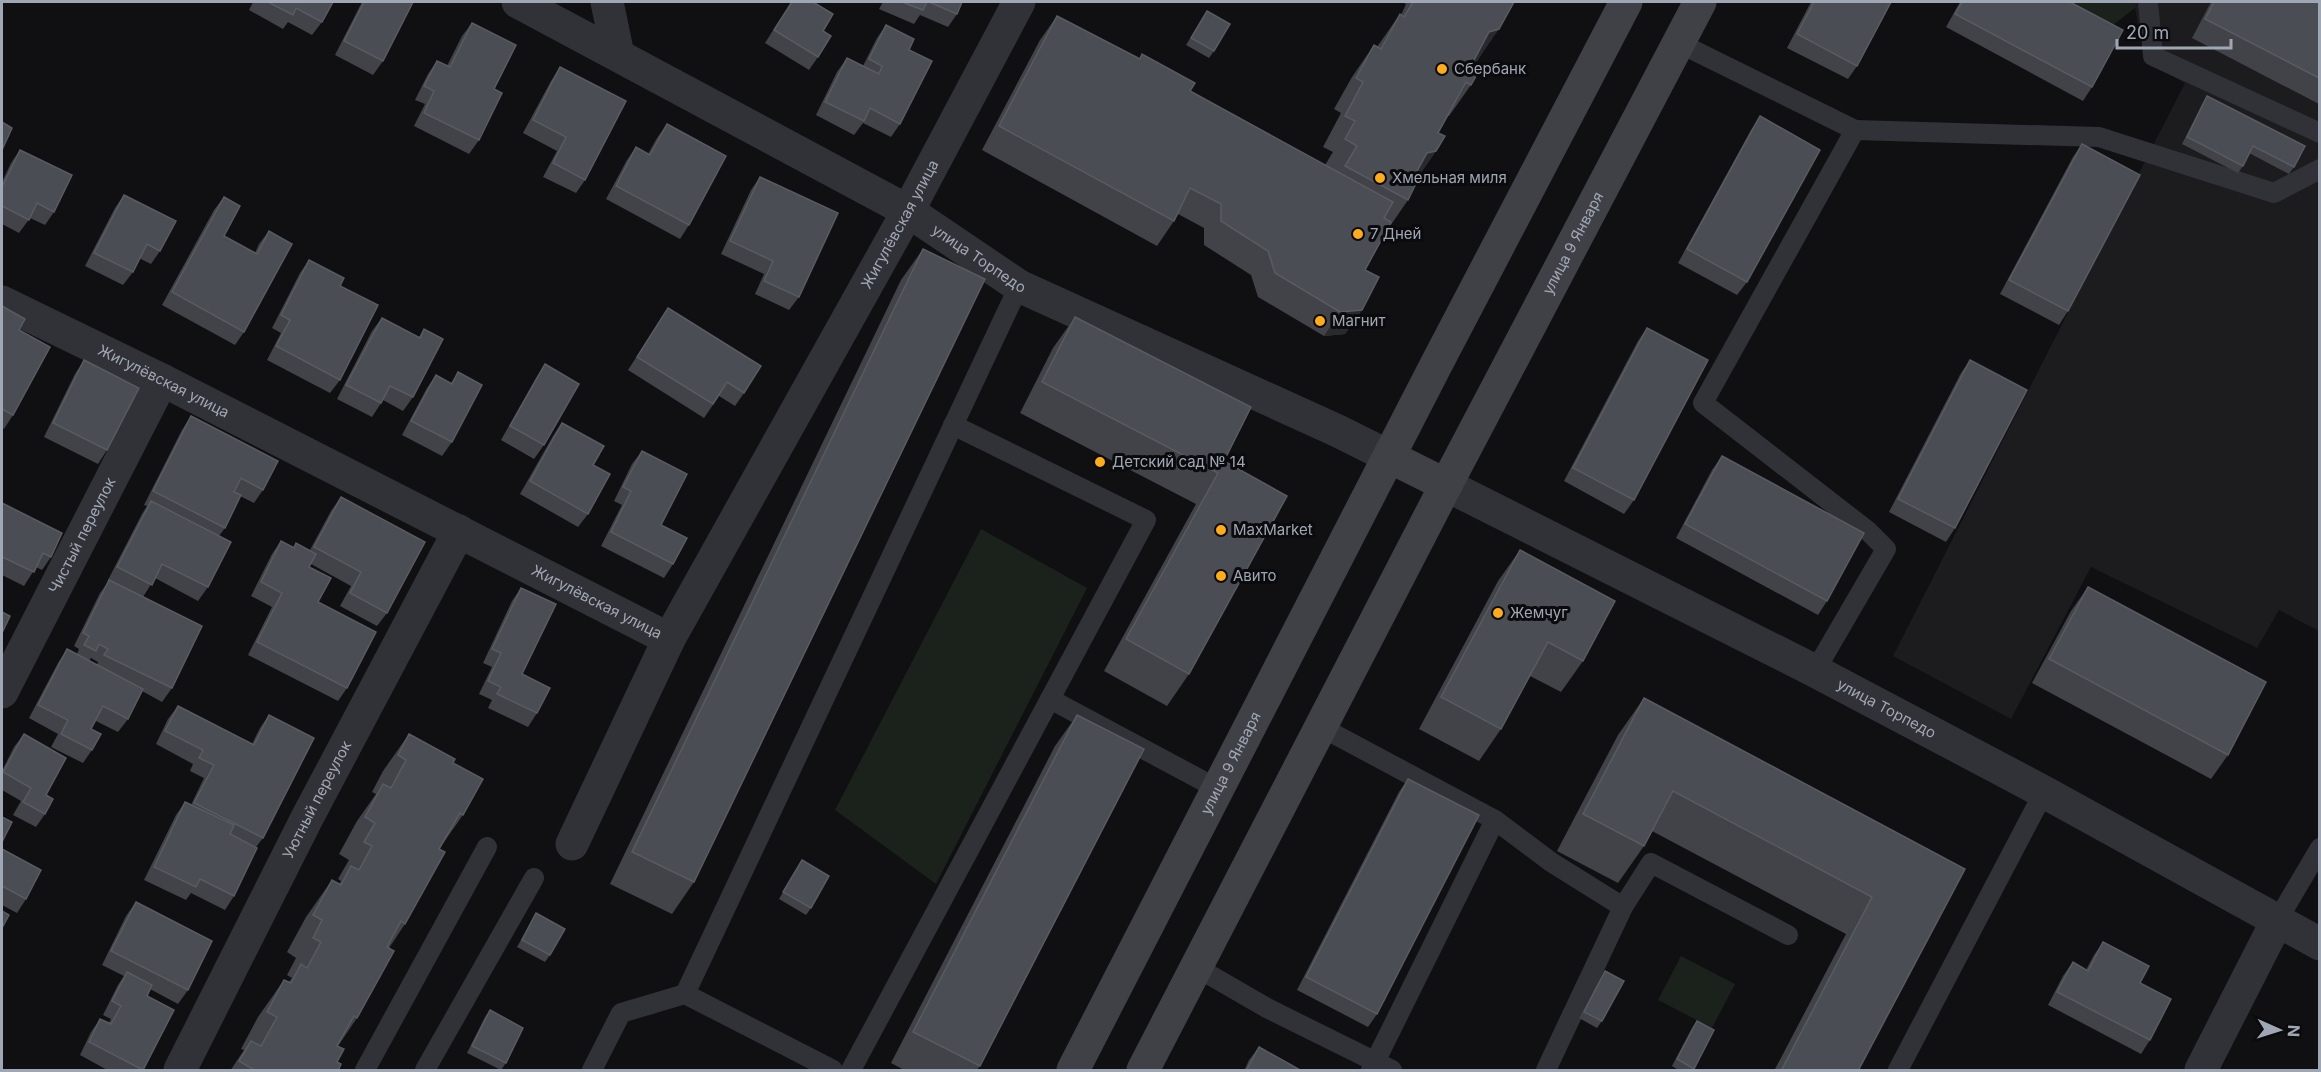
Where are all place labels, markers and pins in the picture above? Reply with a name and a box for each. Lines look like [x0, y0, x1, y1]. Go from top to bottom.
place label: Сбербанк [1454, 59, 1526, 78]
marker: Сбербанк [1435, 62, 1449, 76]
place label: Хмельная миля [1392, 168, 1507, 187]
marker: Хмельная миля [1373, 171, 1387, 185]
place label: 7 Дней [1370, 224, 1421, 243]
marker: 7 Дней [1351, 227, 1365, 241]
place label: Магнит [1332, 311, 1385, 330]
marker: Магнит [1313, 314, 1327, 328]
place label: Детский сад № 14 [1112, 452, 1246, 471]
marker: Детский сад № 14 [1093, 455, 1107, 469]
place label: MaxMarket [1233, 520, 1313, 539]
marker: MaxMarket [1214, 523, 1228, 537]
place label: Авито [1233, 566, 1276, 585]
marker: Авито [1214, 569, 1228, 583]
place label: Жемчуг [1510, 603, 1568, 622]
marker: Жемчуг [1491, 606, 1505, 620]

